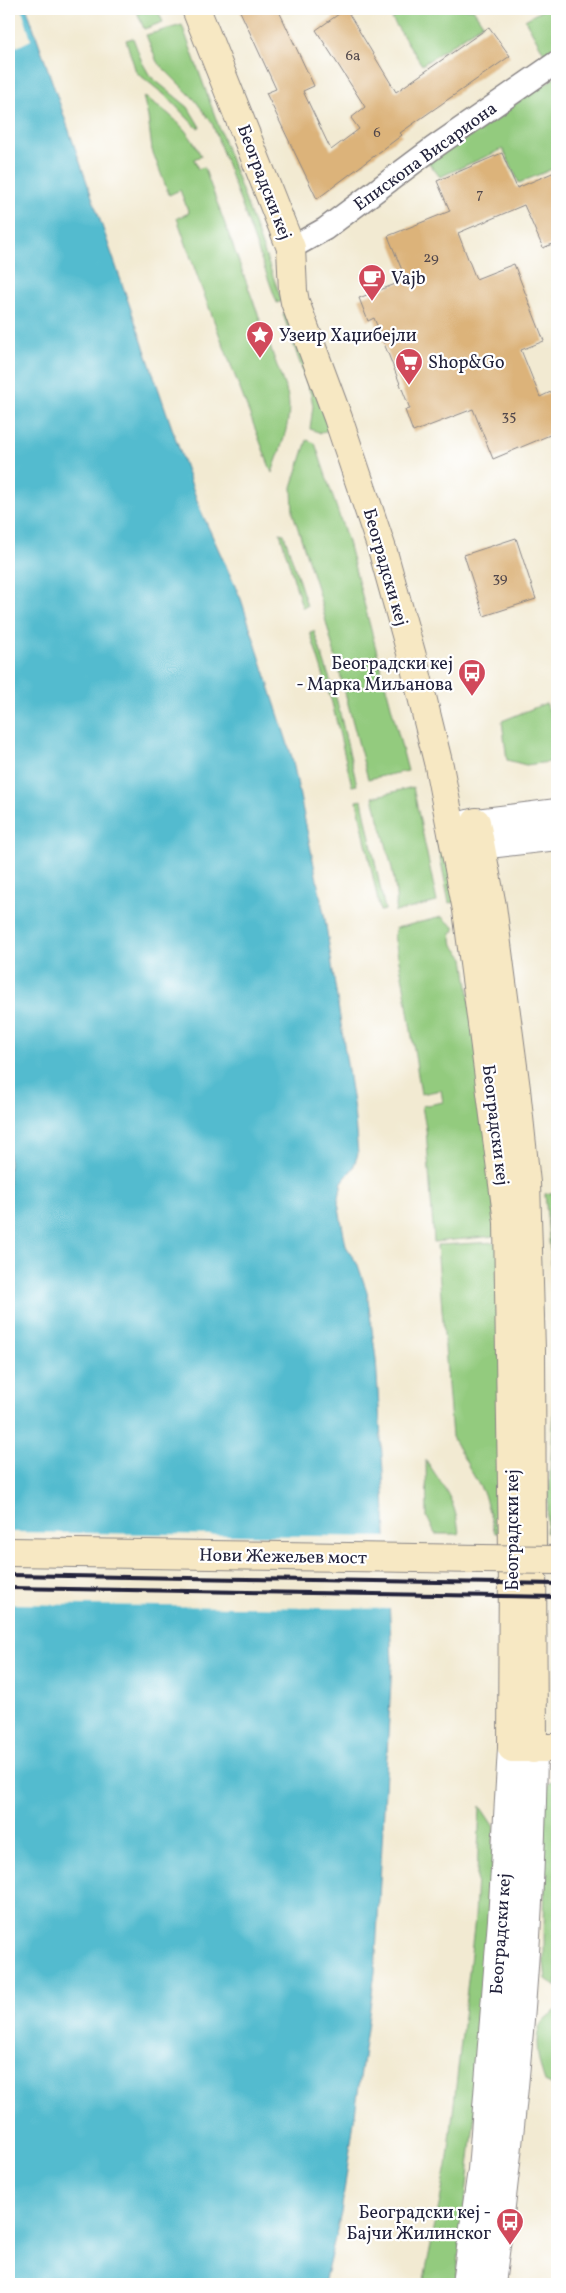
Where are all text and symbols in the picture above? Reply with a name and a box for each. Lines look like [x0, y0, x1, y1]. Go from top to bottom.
house number: 6a [345, 46, 361, 67]
street label: Епископа Висариона [349, 97, 503, 218]
street label: Београдски кеј [230, 121, 297, 244]
house number: 6 [373, 123, 381, 144]
house number: 7 [476, 184, 484, 205]
house number: 29 [423, 248, 439, 269]
cafe icon: Vajb [357, 263, 387, 302]
place label: Vajb [391, 267, 426, 292]
place icon: Узеир Хаџибејли [245, 320, 275, 359]
place label: Узеир Хаџибејли [279, 324, 417, 349]
supermarket icon: Shop&Go [394, 347, 424, 386]
place label: Shop&Go [428, 351, 505, 376]
house number: 35 [502, 406, 516, 427]
street label: Београдски кеј [356, 505, 413, 629]
house number: 39 [492, 568, 508, 589]
place label: Београдски кеј - Марка Миљанова [296, 652, 453, 698]
bus stop icon: Београдски кеј - Марка Миљанова [457, 658, 487, 697]
street label: Београдски кеј [475, 1063, 514, 1187]
street label: Београдски кеј [501, 1469, 526, 1591]
street label: Нови Жежељев мост [199, 1544, 367, 1571]
street label: Београдски кеј [485, 1873, 518, 1996]
place label: Београдски кеј - Бајчи Жилинског [346, 2201, 491, 2247]
bus stop icon: Београдски кеј - Бајчи Жилинског [495, 2207, 525, 2246]

